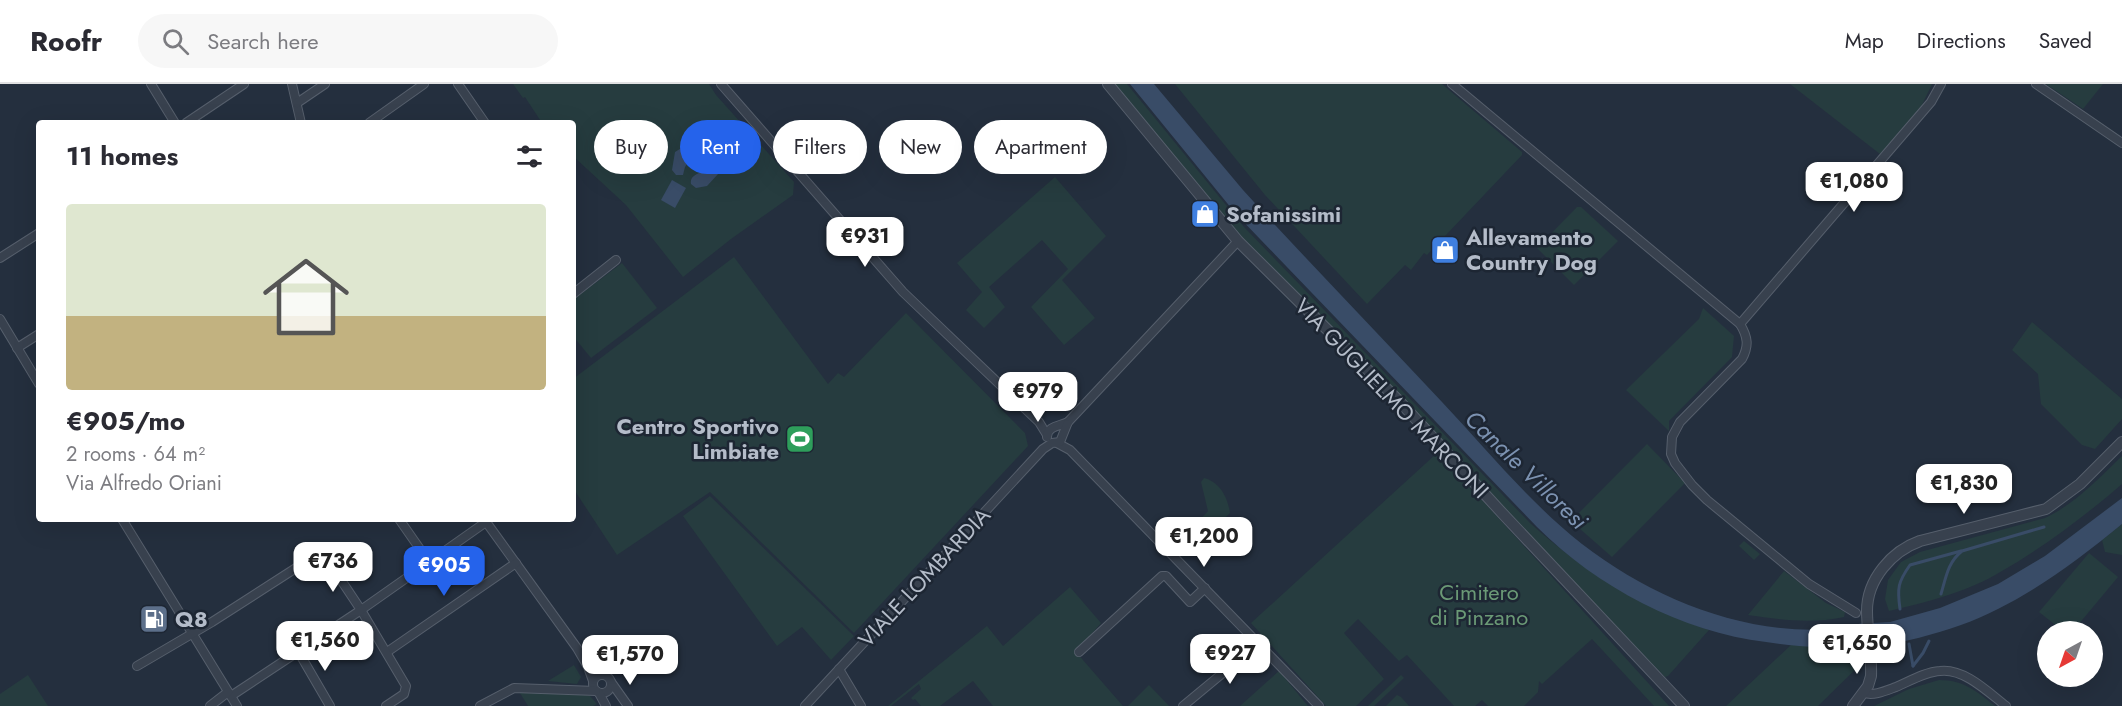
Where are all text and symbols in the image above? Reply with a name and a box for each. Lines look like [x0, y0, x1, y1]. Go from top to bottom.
search box [138, 14, 558, 68]
text: Roofr [30, 21, 102, 62]
icon: search [159, 25, 192, 58]
text: Search here [207, 25, 319, 57]
text: Map [1845, 26, 1884, 56]
text: Directions [1917, 26, 2006, 56]
text: Saved [2039, 26, 2092, 56]
chip: Buy [594, 120, 668, 174]
chip: Rent [680, 120, 761, 174]
chip: Filters [773, 120, 867, 174]
chip: New [879, 120, 962, 174]
chip: Apartment [974, 120, 1107, 174]
text: 11 homes [66, 137, 178, 175]
icon: filters [513, 140, 546, 173]
pin: €1,080 [1805, 162, 1903, 213]
text: €1,080 [1820, 167, 1888, 196]
shop icon: Sofanissimi [1189, 198, 1221, 230]
place label: Sofanissimi [1226, 198, 1341, 230]
pin: €931 [829, 217, 901, 268]
place label: Allevamento Country Dog [1465, 221, 1597, 278]
text: €931 [840, 222, 890, 251]
shop icon: Allevamento Country Dog [1429, 234, 1461, 266]
icon: home [252, 243, 360, 351]
street label: VIA GUGLIELMO MARCONI [1288, 291, 1496, 505]
pin: €979 [1002, 372, 1074, 423]
text: €979 [1012, 377, 1064, 406]
text: €905/mo [66, 402, 185, 440]
water label: Canale Villoresi [1457, 402, 1596, 538]
place label: Centro Sportivo Limbiate [616, 410, 779, 467]
sports icon: Centro Sportivo Limbiate [784, 423, 816, 455]
text: 2 rooms · 64 m² [66, 440, 205, 469]
pin: €1,830 [1915, 464, 2013, 515]
text: Via Alfredo Oriani [66, 469, 222, 498]
text: €1,830 [1930, 469, 1998, 498]
street label: VIALE LOMBARDIA [851, 500, 998, 654]
pin: €1,200 [1155, 517, 1253, 568]
text: €1,200 [1169, 522, 1239, 551]
pin: €736 [297, 542, 369, 593]
pin: €905 [408, 546, 480, 597]
text: €736 [308, 547, 358, 576]
text: €905 [418, 551, 470, 580]
park label: Cimitero di Pinzano [1430, 576, 1528, 633]
fuel station icon: Q8 [138, 603, 170, 635]
place label: Q8 [175, 603, 208, 635]
pin: €1,560 [276, 621, 374, 672]
north arrow [2037, 621, 2103, 687]
map controls [2037, 621, 2103, 687]
pin: €1,650 [1808, 624, 1906, 675]
text: €1,560 [290, 626, 360, 655]
text: €1,650 [1822, 629, 1892, 658]
pin: €927 [1194, 634, 1266, 685]
pin: €1,570 [581, 635, 679, 686]
text: €927 [1204, 639, 1256, 668]
text: €1,570 [596, 640, 664, 669]

